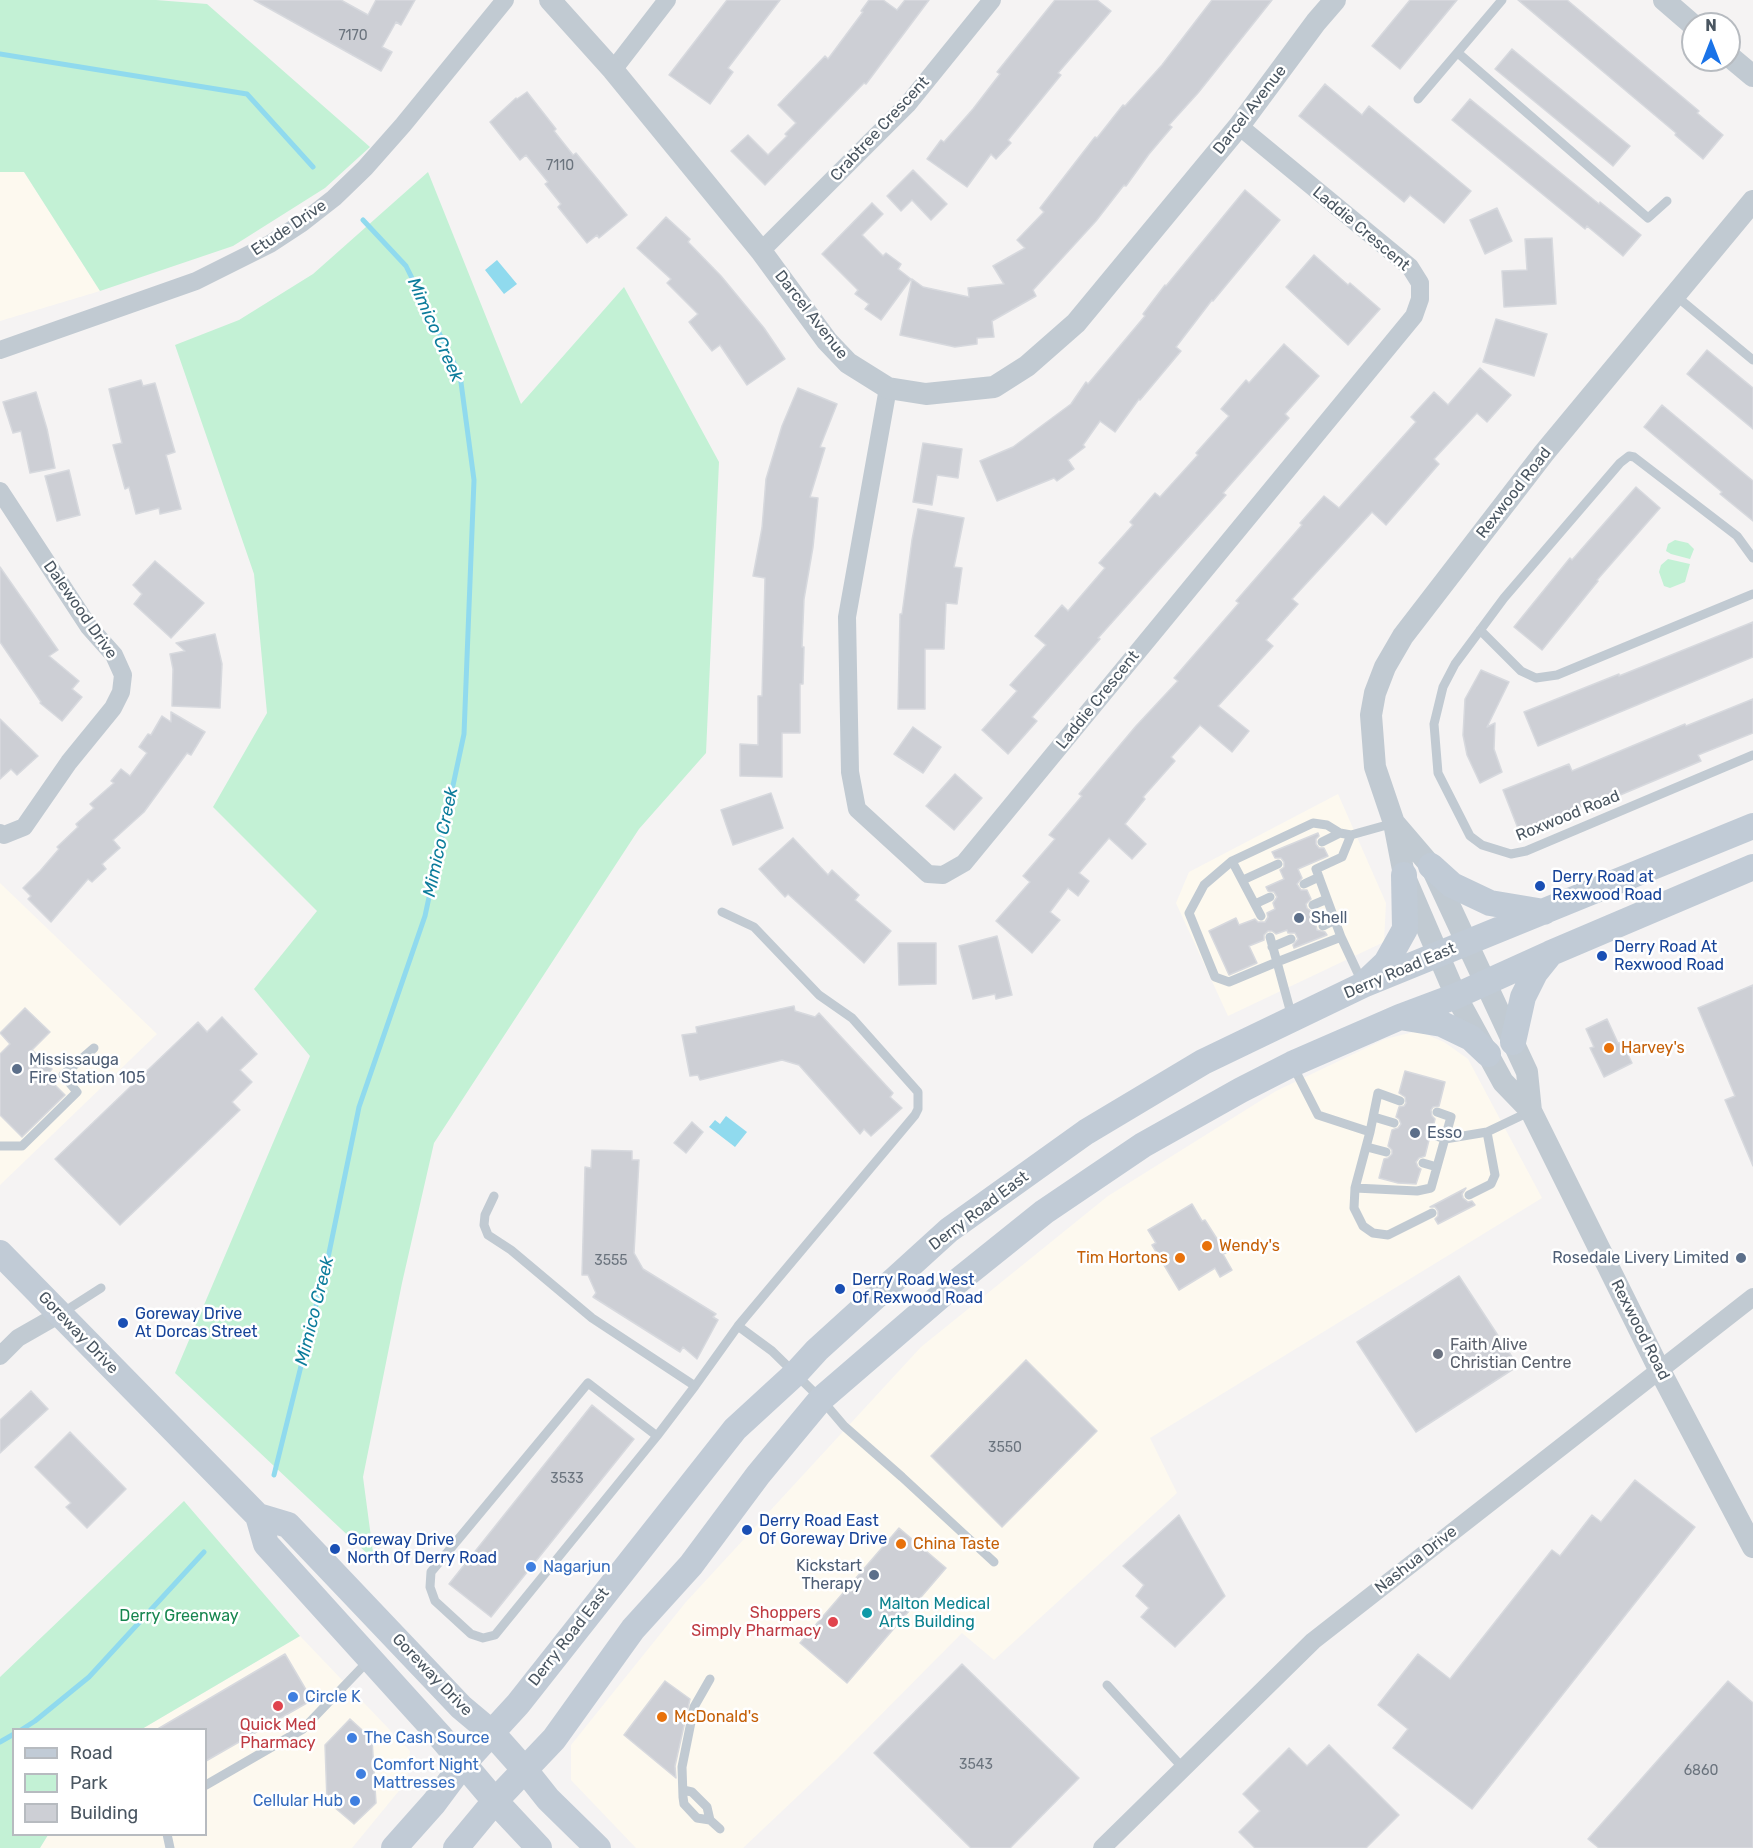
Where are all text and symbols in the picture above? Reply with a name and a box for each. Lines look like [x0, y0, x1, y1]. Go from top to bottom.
north arrow [1681, 12, 1741, 72]
text: N [1705, 16, 1717, 35]
house number: 7170 [338, 28, 368, 44]
street label: Darcel Avenue [1209, 62, 1291, 158]
street label: Crabtree Crescent [827, 73, 933, 185]
house number: 7110 [546, 158, 574, 174]
street label: Laddie Crescent [1308, 183, 1414, 275]
street label: Etude Drive [248, 196, 330, 260]
street label: Darcel Avenue [770, 267, 852, 363]
water label: Mimico Creek [402, 274, 468, 386]
street label: Rexwood Road [1473, 444, 1555, 542]
street label: Dalewood Drive [39, 557, 121, 663]
street label: Laddie Crescent [1052, 647, 1144, 753]
water label: Mimico Creek [419, 785, 463, 899]
street label: Roxwood Road [1513, 786, 1623, 846]
place label: Derry Road at Rexwood Road [1552, 867, 1662, 905]
marker: Derry Road at Rexwood Road [1533, 879, 1547, 893]
place label: Shell [1311, 908, 1347, 928]
marker: Shell [1292, 911, 1306, 925]
place label: Derry Road At Rexwood Road [1614, 937, 1724, 975]
street label: Derry Road East [1341, 939, 1459, 1003]
marker: Derry Road At Rexwood Road [1595, 949, 1609, 963]
place label: Harvey's [1621, 1038, 1685, 1058]
marker: Harvey's [1602, 1041, 1616, 1055]
place label: Mississauga Fire Station 105 [29, 1050, 145, 1088]
marker: Mississauga Fire Station 105 [10, 1062, 24, 1076]
place label: Esso [1427, 1123, 1462, 1143]
marker: Esso [1408, 1126, 1422, 1140]
street label: Derry Road East [925, 1167, 1033, 1255]
place label: Wendy's [1219, 1236, 1280, 1256]
marker: Wendy's [1200, 1239, 1214, 1253]
place label: Tim Hortons [1077, 1248, 1168, 1268]
place label: Rosedale Livery Limited [1552, 1248, 1729, 1268]
marker: Tim Hortons [1173, 1251, 1187, 1265]
marker: Rosedale Livery Limited [1734, 1251, 1748, 1265]
house number: 3555 [594, 1253, 628, 1269]
water label: Mimico Creek [291, 1254, 339, 1368]
place label: Derry Road West Of Rexwood Road [852, 1270, 983, 1308]
street label: Rexwood Road [1606, 1277, 1674, 1383]
marker: Derry Road West Of Rexwood Road [833, 1282, 847, 1296]
street label: Goreway Drive [34, 1288, 122, 1378]
place label: Goreway Drive At Dorcas Street [135, 1304, 258, 1342]
marker: Goreway Drive At Dorcas Street [116, 1316, 130, 1330]
place label: Faith Alive Christian Centre [1450, 1335, 1571, 1373]
marker: Faith Alive Christian Centre [1431, 1347, 1445, 1361]
house number: 3550 [988, 1440, 1022, 1456]
house number: 3533 [550, 1471, 584, 1487]
place label: Derry Road East Of Goreway Drive [759, 1511, 887, 1549]
street label: Nashua Drive [1371, 1522, 1461, 1598]
marker: Derry Road East Of Goreway Drive [740, 1523, 754, 1537]
place label: Goreway Drive North Of Derry Road [347, 1530, 497, 1568]
place label: China Taste [913, 1534, 1000, 1554]
marker: China Taste [894, 1537, 908, 1551]
marker: Goreway Drive North Of Derry Road [328, 1542, 342, 1556]
place label: Kickstart Therapy [796, 1556, 862, 1594]
place label: Nagarjun [543, 1557, 611, 1577]
marker: Nagarjun [524, 1560, 538, 1574]
marker: Kickstart Therapy [867, 1568, 881, 1582]
street label: Derry Road East [525, 1584, 613, 1690]
place label: Malton Medical Arts Building [879, 1594, 990, 1632]
place label: Shoppers Simply Pharmacy [691, 1603, 821, 1641]
park label: Derry Greenway [119, 1606, 239, 1626]
marker: Malton Medical Arts Building [860, 1606, 874, 1620]
marker: Shoppers Simply Pharmacy [826, 1615, 840, 1629]
street label: Goreway Drive [388, 1630, 476, 1720]
place label: Circle K [305, 1687, 361, 1707]
marker: Circle K [286, 1690, 300, 1704]
marker: Quick Med Pharmacy [271, 1699, 285, 1713]
place label: McDonald's [674, 1707, 759, 1727]
marker: McDonald's [655, 1710, 669, 1724]
place label: Quick Med Pharmacy [240, 1715, 316, 1753]
legend [12, 1728, 207, 1836]
place label: The Cash Source [364, 1728, 489, 1748]
marker: The Cash Source [345, 1731, 359, 1745]
text: Road [70, 1742, 113, 1764]
place label: Comfort Night Mattresses [373, 1755, 479, 1793]
house number: 3543 [959, 1757, 993, 1773]
house number: 6860 [1684, 1763, 1718, 1779]
marker: Comfort Night Mattresses [354, 1767, 368, 1781]
text: Park [70, 1772, 107, 1794]
place label: Cellular Hub [253, 1791, 343, 1811]
marker: Cellular Hub [348, 1794, 362, 1808]
text: Building [70, 1802, 138, 1824]

